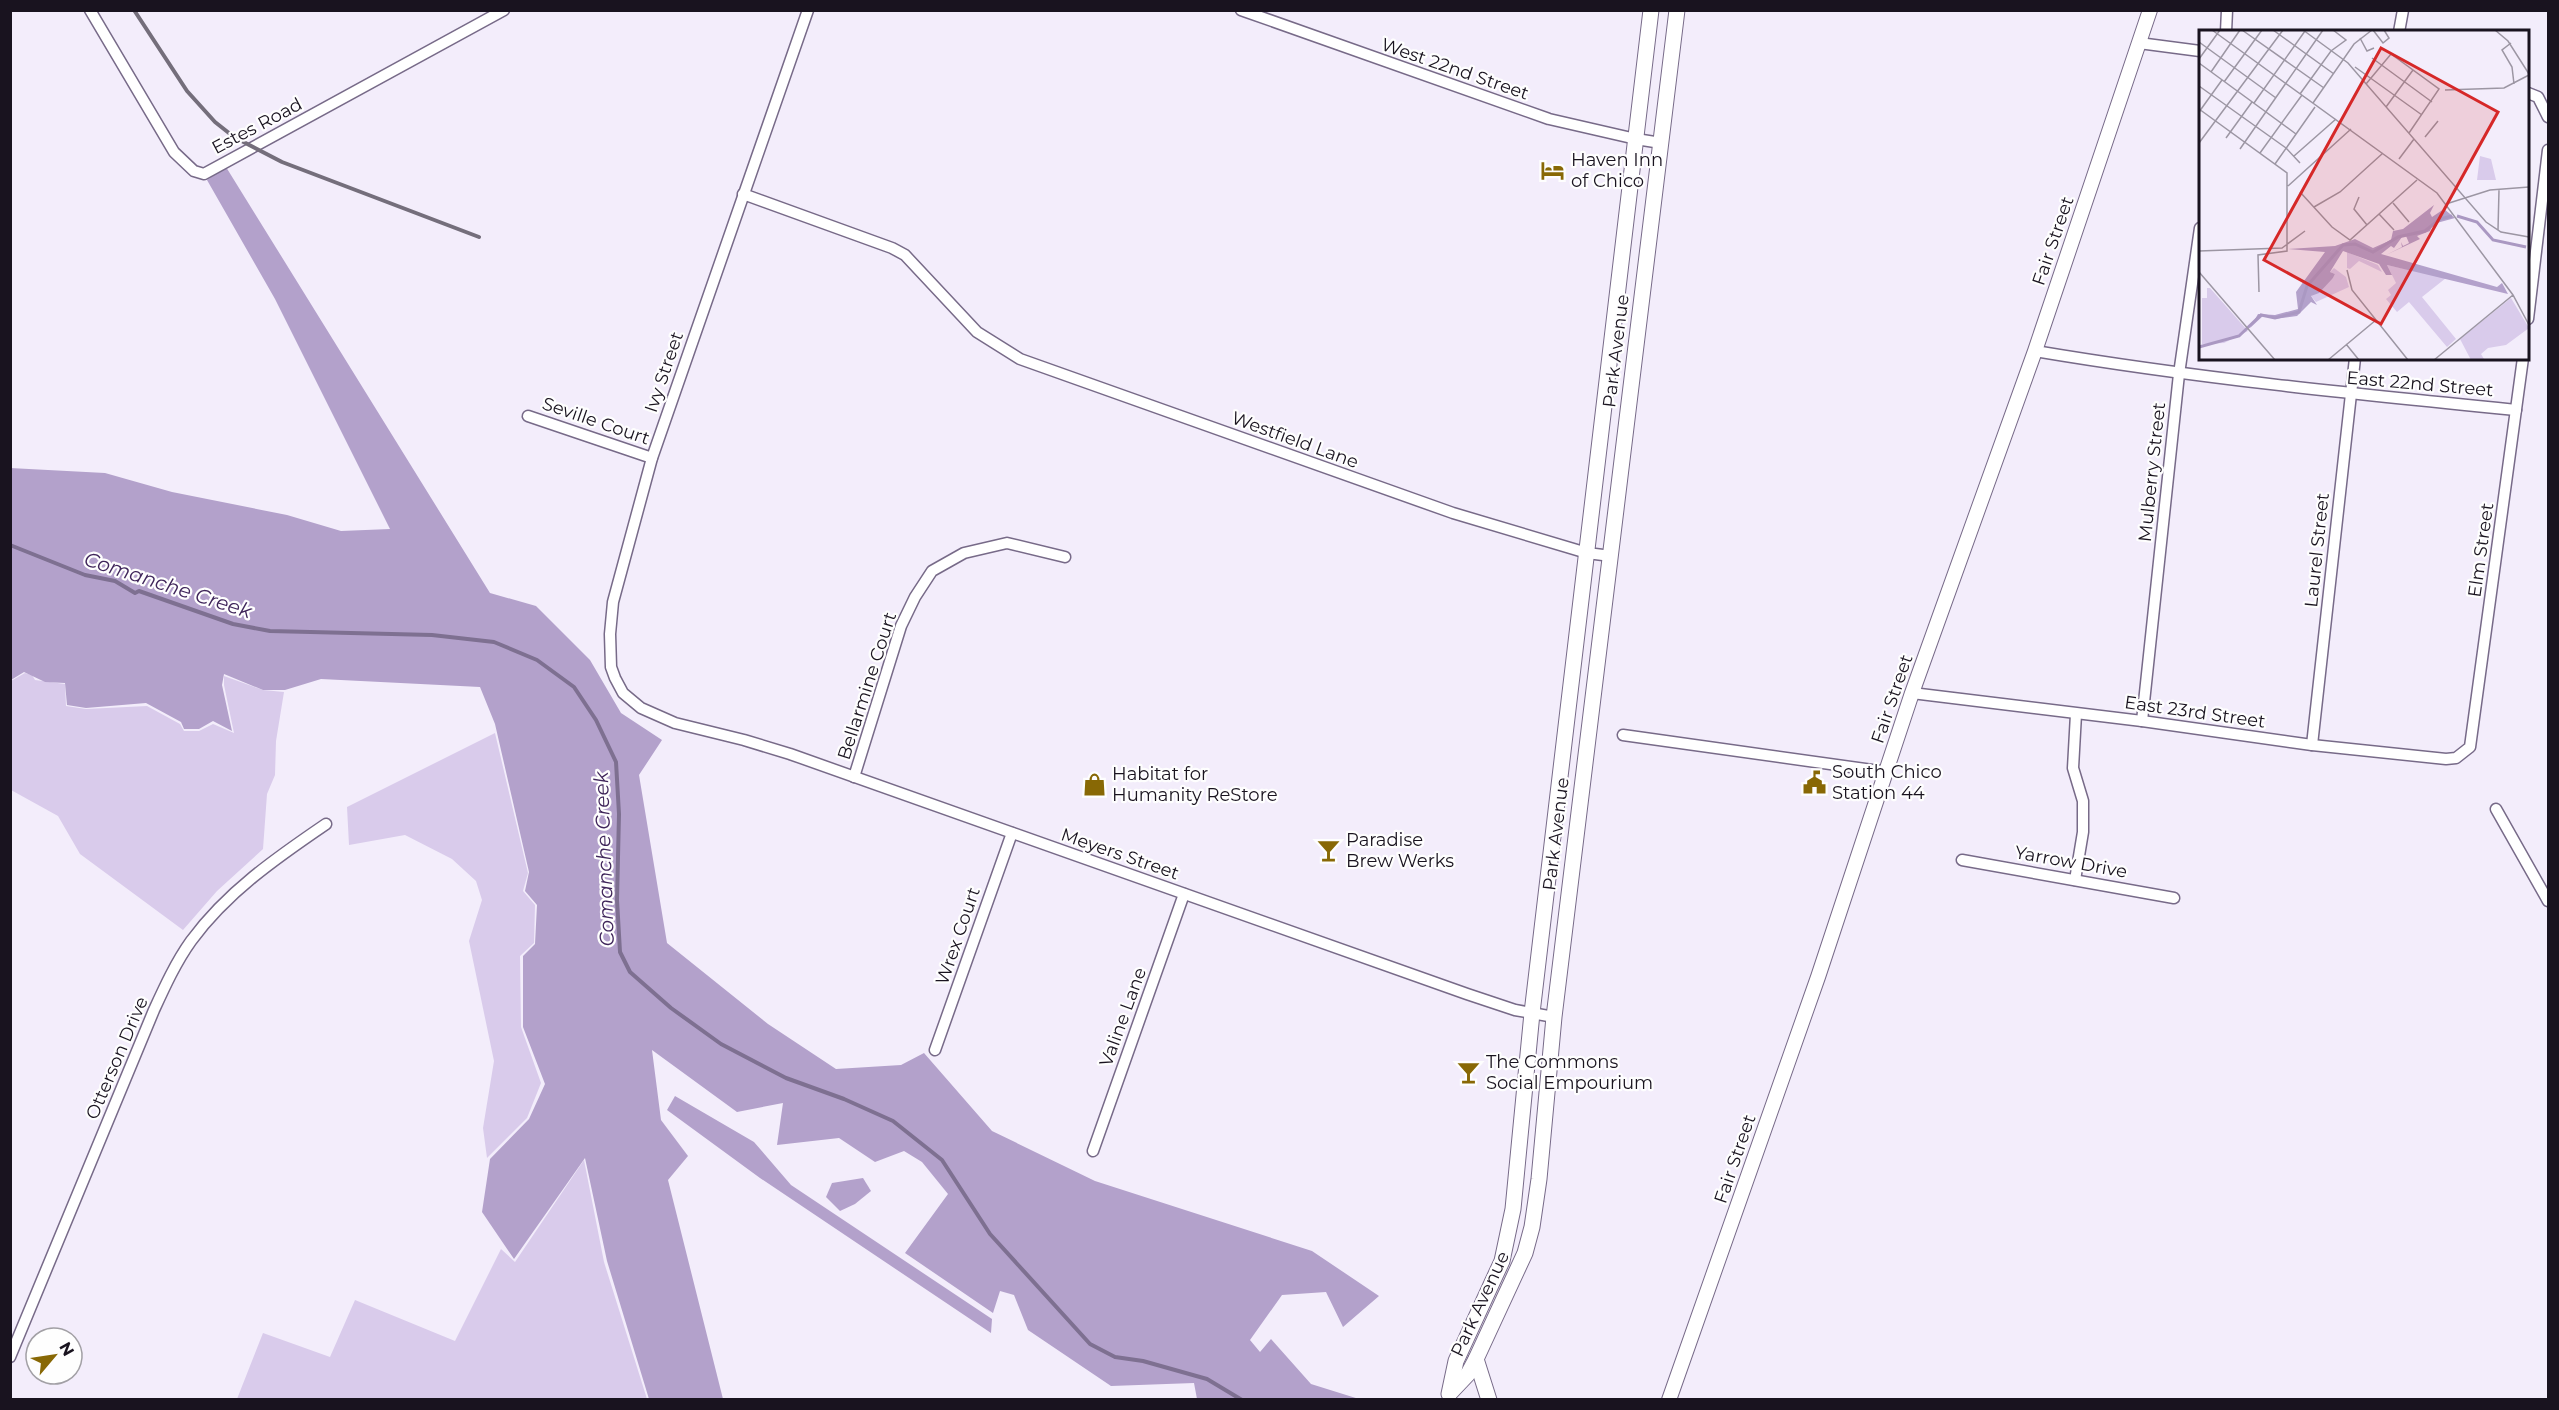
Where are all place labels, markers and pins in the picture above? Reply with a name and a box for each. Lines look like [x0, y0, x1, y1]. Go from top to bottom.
place label: Haven Inn of Chico [1571, 149, 1663, 192]
hotel icon: Haven Inn of Chico [1540, 157, 1566, 183]
place label: South Chico Station 44 [1832, 761, 1942, 804]
place label: Habitat for Humanity ReStore [1112, 763, 1278, 806]
public building icon: South Chico Station 44 [1801, 769, 1827, 795]
shop icon: Habitat for Humanity ReStore [1081, 771, 1107, 797]
place label: Paradise Brew Werks [1346, 829, 1454, 872]
bar icon: Paradise Brew Werks [1315, 837, 1341, 863]
place label: The Commons Social Empourium [1486, 1051, 1653, 1094]
bar icon: The Commons Social Empourium [1455, 1059, 1481, 1085]

